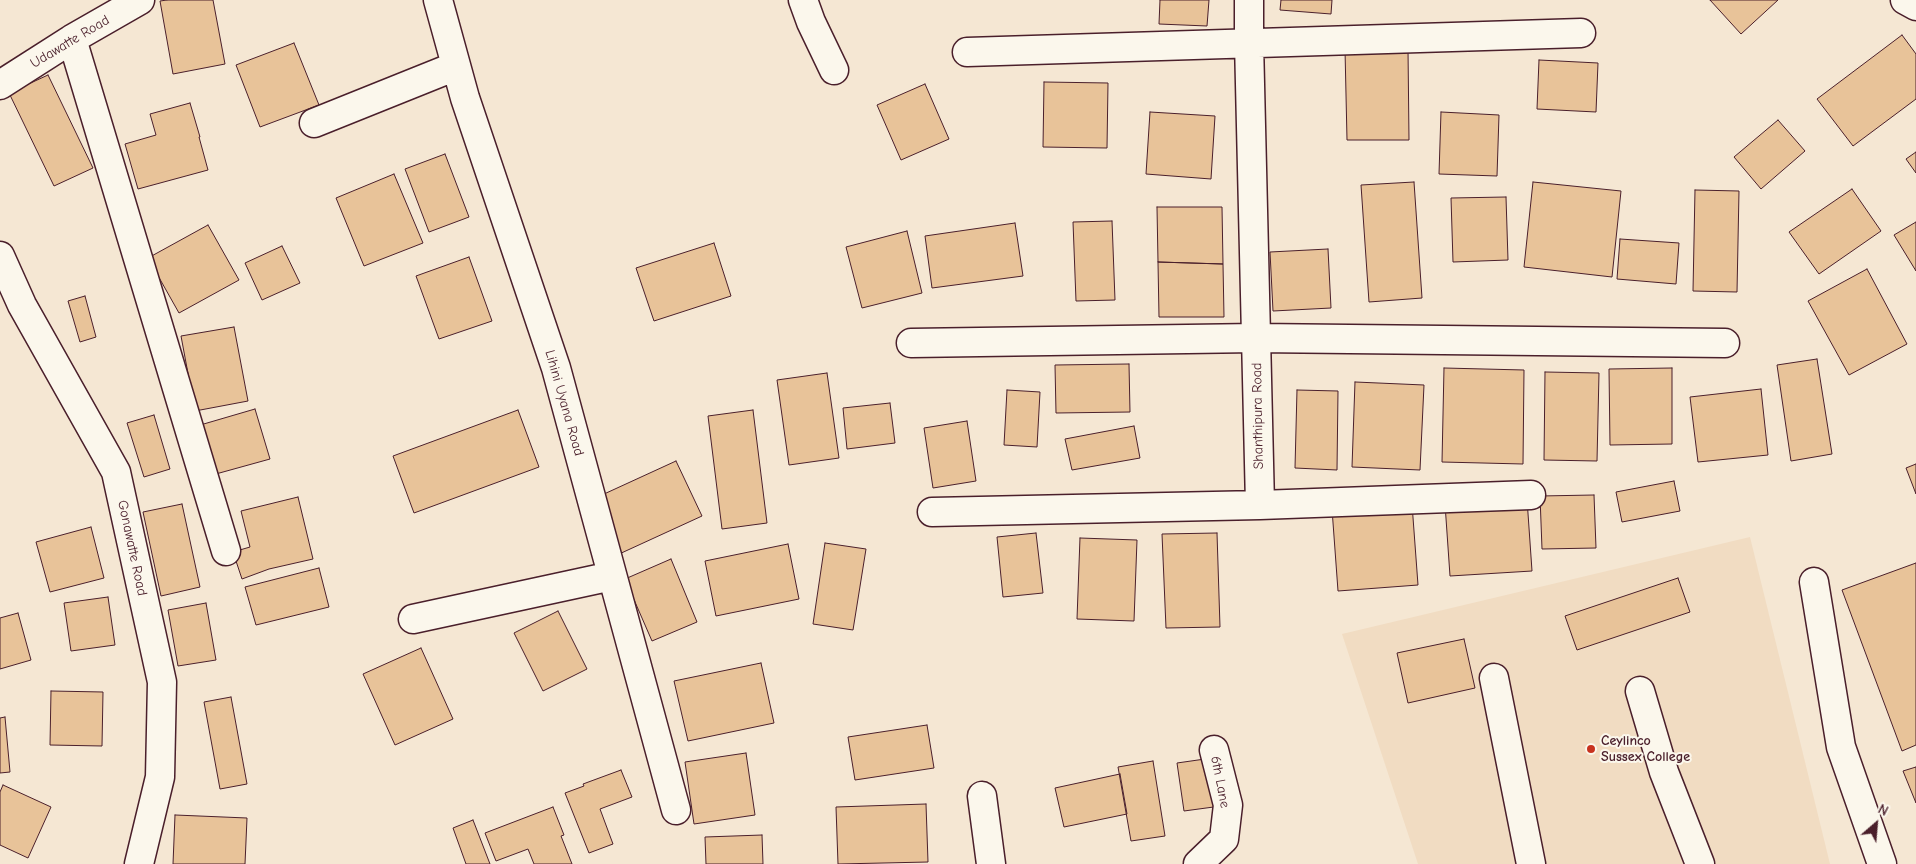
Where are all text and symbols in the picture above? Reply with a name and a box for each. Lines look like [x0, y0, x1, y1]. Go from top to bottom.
street label: Udawatte Road [27, 12, 113, 72]
street label: Lihini Uyana Road [541, 348, 587, 458]
street label: Shanthipura Road [1249, 362, 1267, 470]
street label: Gonawatte Road [114, 499, 150, 597]
place label: Ceylinco Sussex College [1601, 733, 1690, 766]
marker: Ceylinco Sussex College [1585, 743, 1597, 755]
street label: 6th Lane [1207, 755, 1233, 809]
north arrow [1851, 799, 1901, 849]
text: N [1875, 801, 1891, 820]

